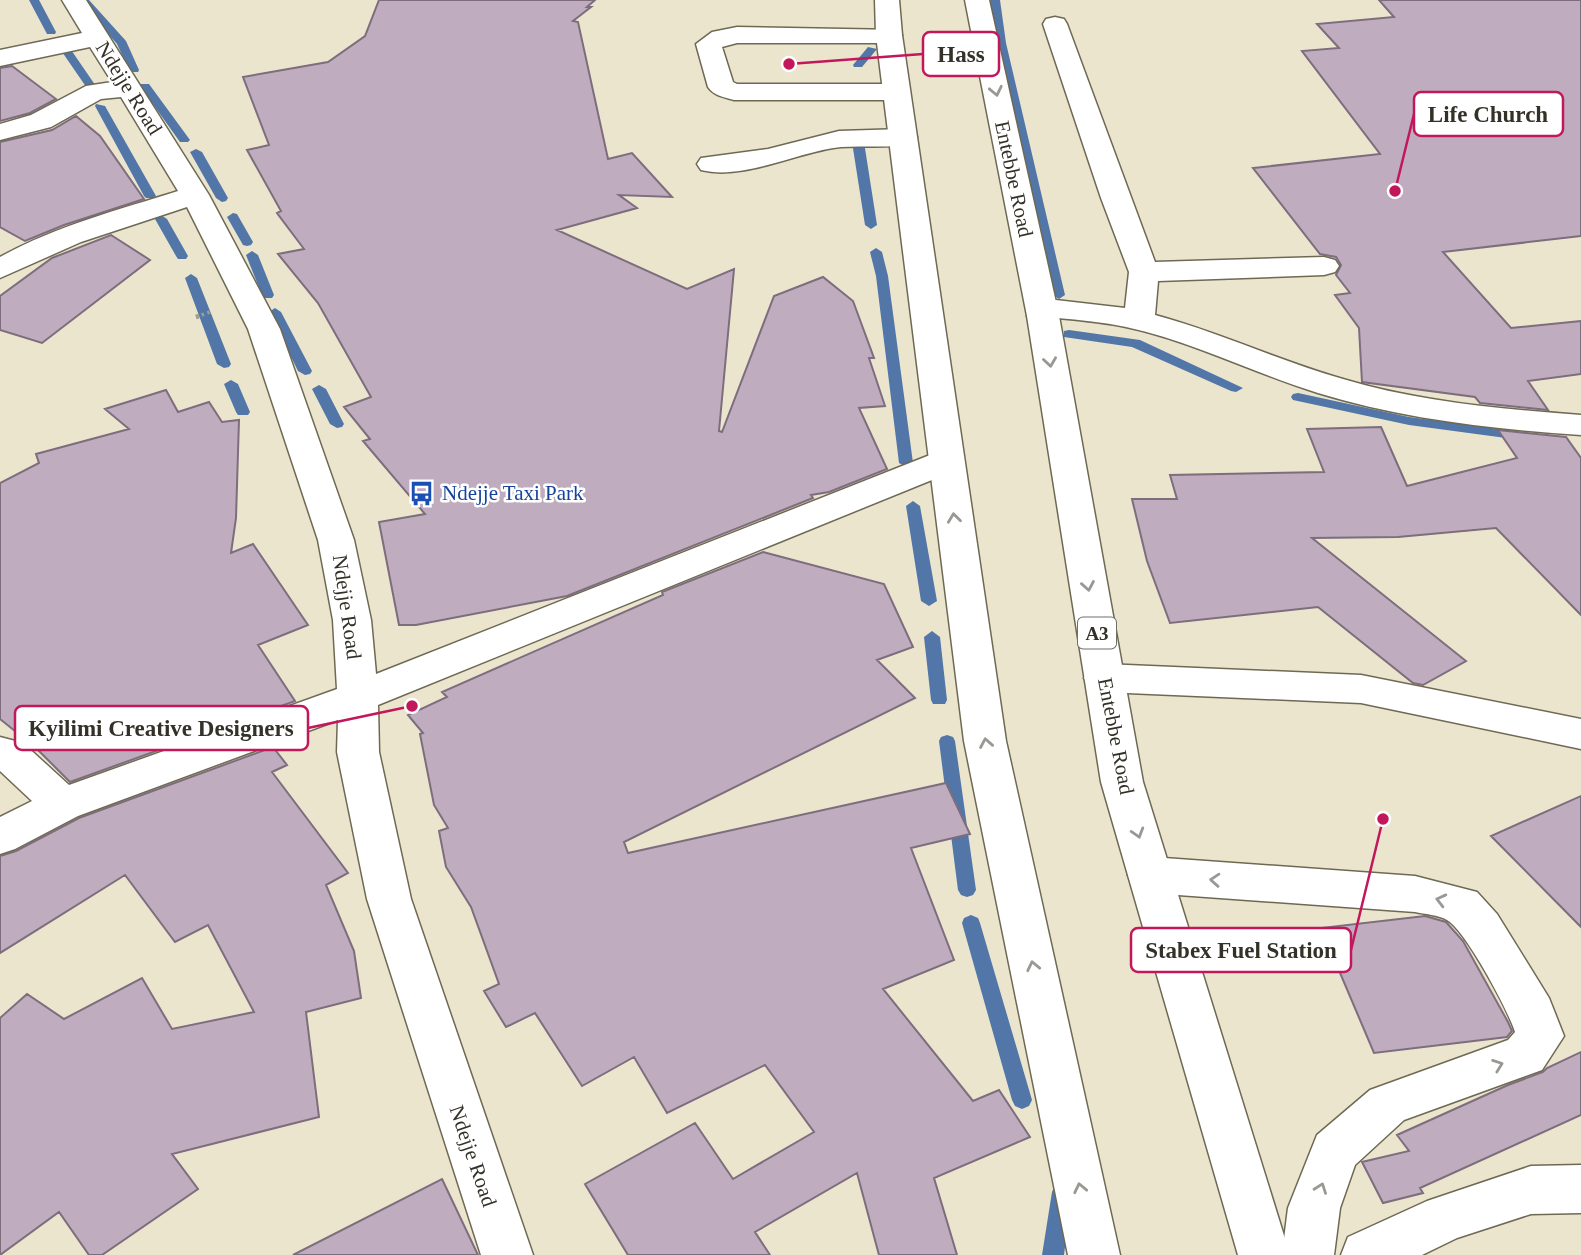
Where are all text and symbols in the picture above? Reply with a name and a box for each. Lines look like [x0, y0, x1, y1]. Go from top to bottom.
callout: Hass [923, 32, 999, 76]
street label: Ndejje Road [91, 37, 167, 140]
text: Hass [937, 42, 985, 67]
one-way arrow [988, 85, 1003, 97]
callout: Life Church [1414, 92, 1563, 136]
text: Life Church [1428, 102, 1548, 127]
street label: Entebbe Road [990, 119, 1038, 240]
one-way arrow [1042, 356, 1057, 368]
bus stop icon: Ndejje Taxi Park [408, 479, 436, 507]
place label: Ndejje Taxi Park [442, 481, 584, 505]
one-way arrow [947, 512, 962, 524]
street label: Ndejje Road [328, 553, 366, 661]
one-way arrow [1080, 580, 1095, 592]
road number: A3 [1078, 618, 1116, 648]
street label: Entebbe Road [1093, 676, 1139, 797]
callout: Kyilimi Creative Designers [15, 706, 308, 750]
text: Kyilimi Creative Designers [28, 716, 294, 741]
one-way arrow [979, 737, 994, 749]
one-way arrow [1129, 827, 1144, 839]
one-way arrow [1209, 873, 1220, 888]
one-way arrow [1435, 894, 1447, 908]
callout: Stabex Fuel Station [1131, 928, 1351, 972]
text: Stabex Fuel Station [1145, 938, 1337, 963]
one-way arrow [1026, 960, 1041, 972]
one-way arrow [1492, 1059, 1504, 1073]
street label: Ndejje Road [444, 1102, 502, 1210]
one-way arrow [1074, 1182, 1089, 1194]
one-way arrow [1313, 1183, 1327, 1195]

